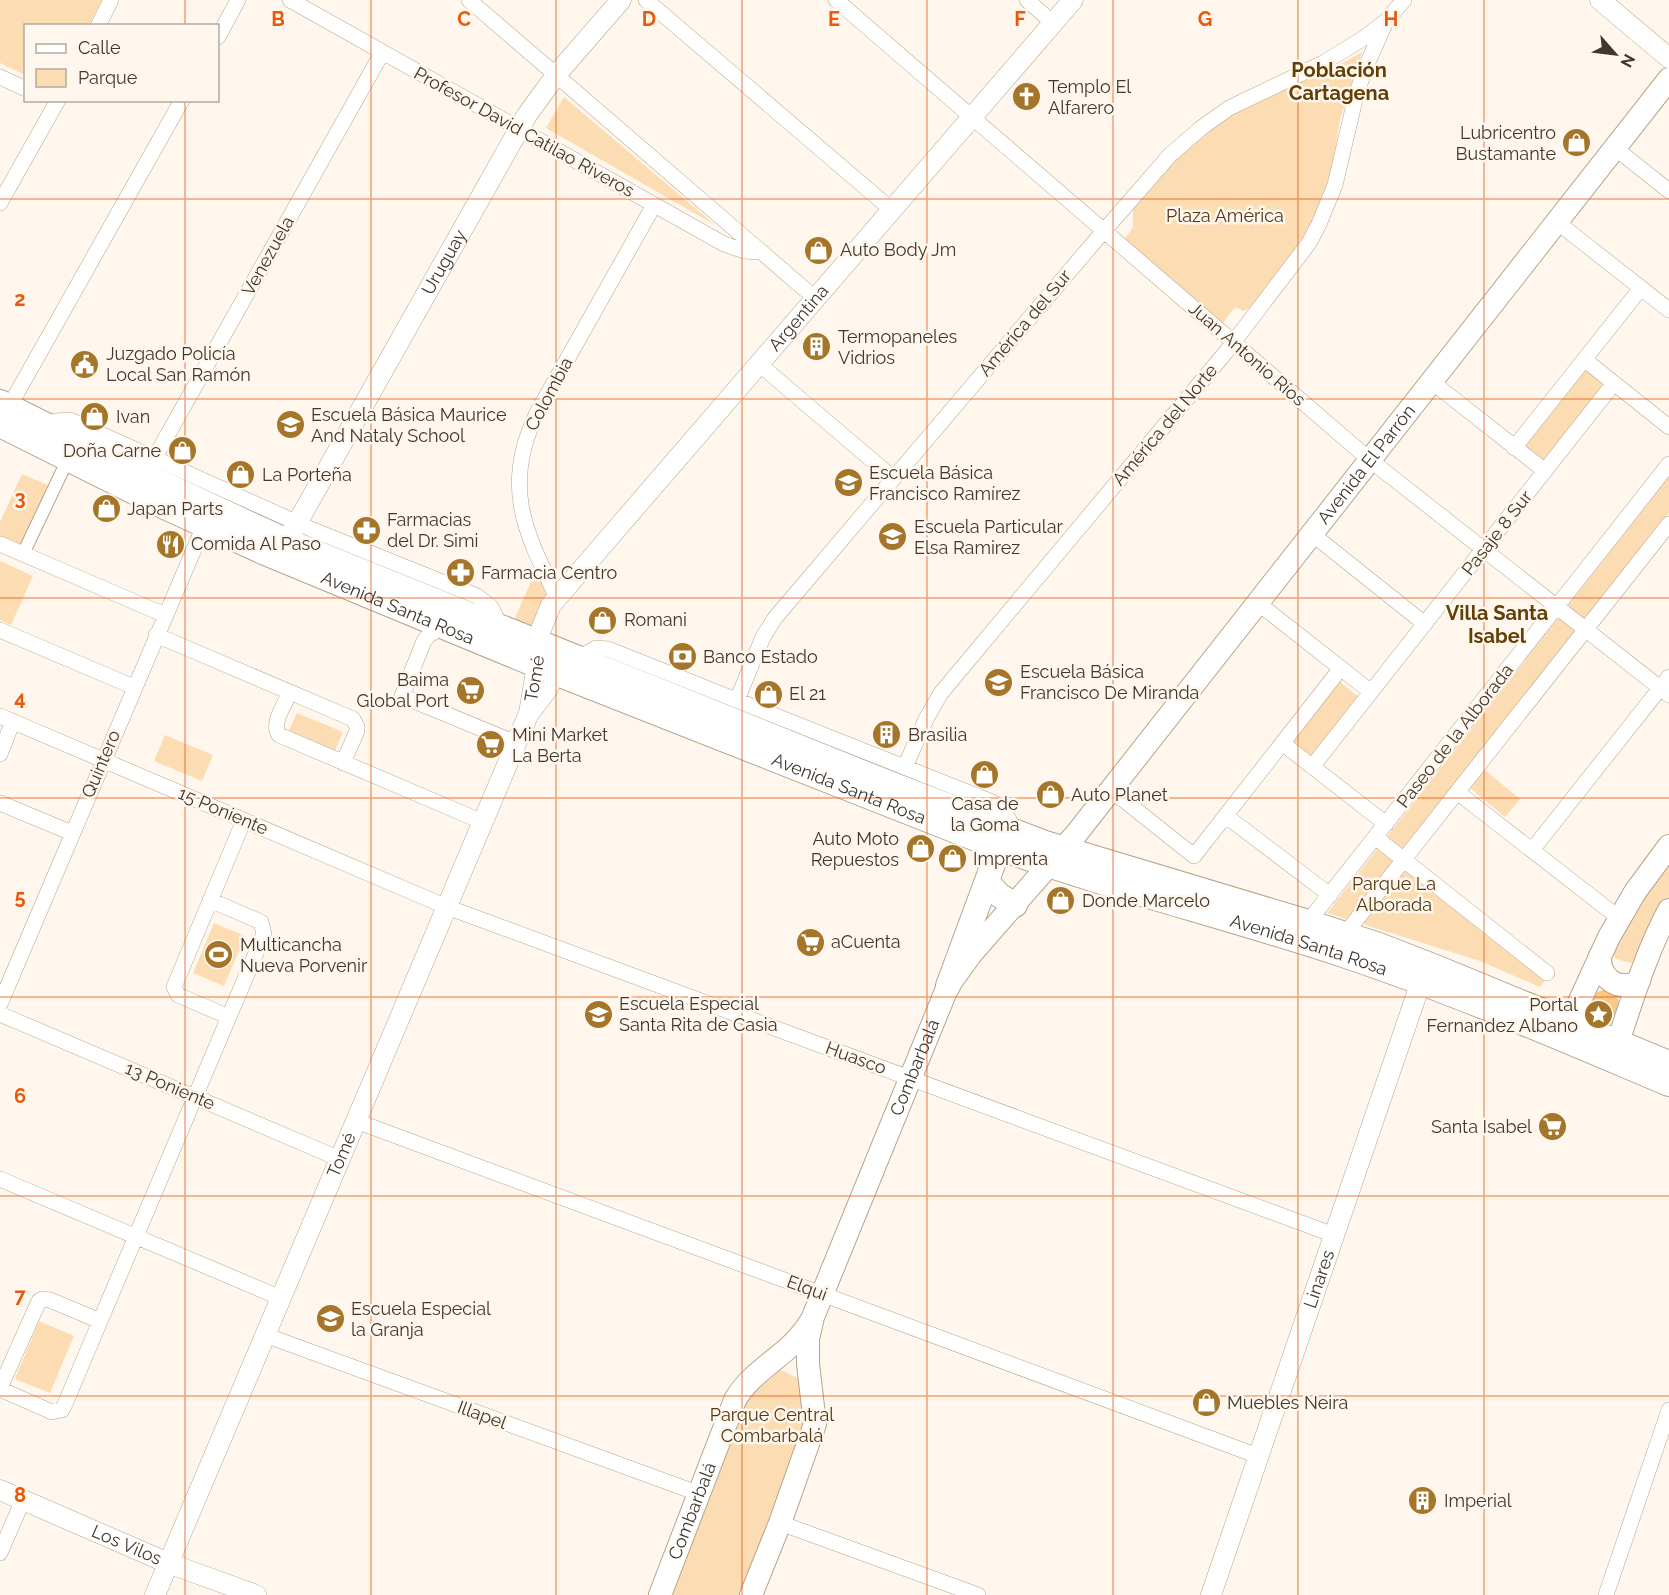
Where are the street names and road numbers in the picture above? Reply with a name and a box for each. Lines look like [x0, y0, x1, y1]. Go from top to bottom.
street label: Profesor David Catilao Riveros [411, 62, 638, 201]
street label: Venezuela [237, 212, 298, 299]
street label: Uruguay [417, 225, 470, 298]
street label: América del Sur [974, 265, 1076, 380]
street label: Argentina [764, 280, 833, 355]
street label: Juan Antonio Ríos [1185, 297, 1310, 410]
street label: Colombia [520, 353, 577, 434]
street label: América del Norte [1108, 359, 1222, 490]
street label: Avenida El Parrón [1313, 400, 1419, 528]
street label: Pasaje 8 Sur [1457, 486, 1537, 579]
street label: Avenida Santa Rosa [318, 566, 478, 648]
street label: Tomé [520, 654, 548, 703]
street label: Paseo de la Alborada [1392, 660, 1517, 812]
street label: Quintero [77, 726, 124, 801]
street label: Avenida Santa Rosa [769, 749, 929, 828]
street label: 15 Poniente [175, 782, 272, 839]
street label: Avenida Santa Rosa [1228, 910, 1390, 980]
street label: Combarbalá [885, 1016, 943, 1119]
street label: Huasco [823, 1037, 890, 1078]
street label: 13 Poniente [122, 1057, 219, 1114]
street label: Tomé [322, 1129, 360, 1180]
street label: Linares [1299, 1247, 1338, 1311]
street label: Elqui [784, 1271, 830, 1305]
street label: Illapel [455, 1396, 510, 1433]
street label: Combarbalá [664, 1459, 720, 1562]
street label: Los Vilos [89, 1520, 165, 1569]

